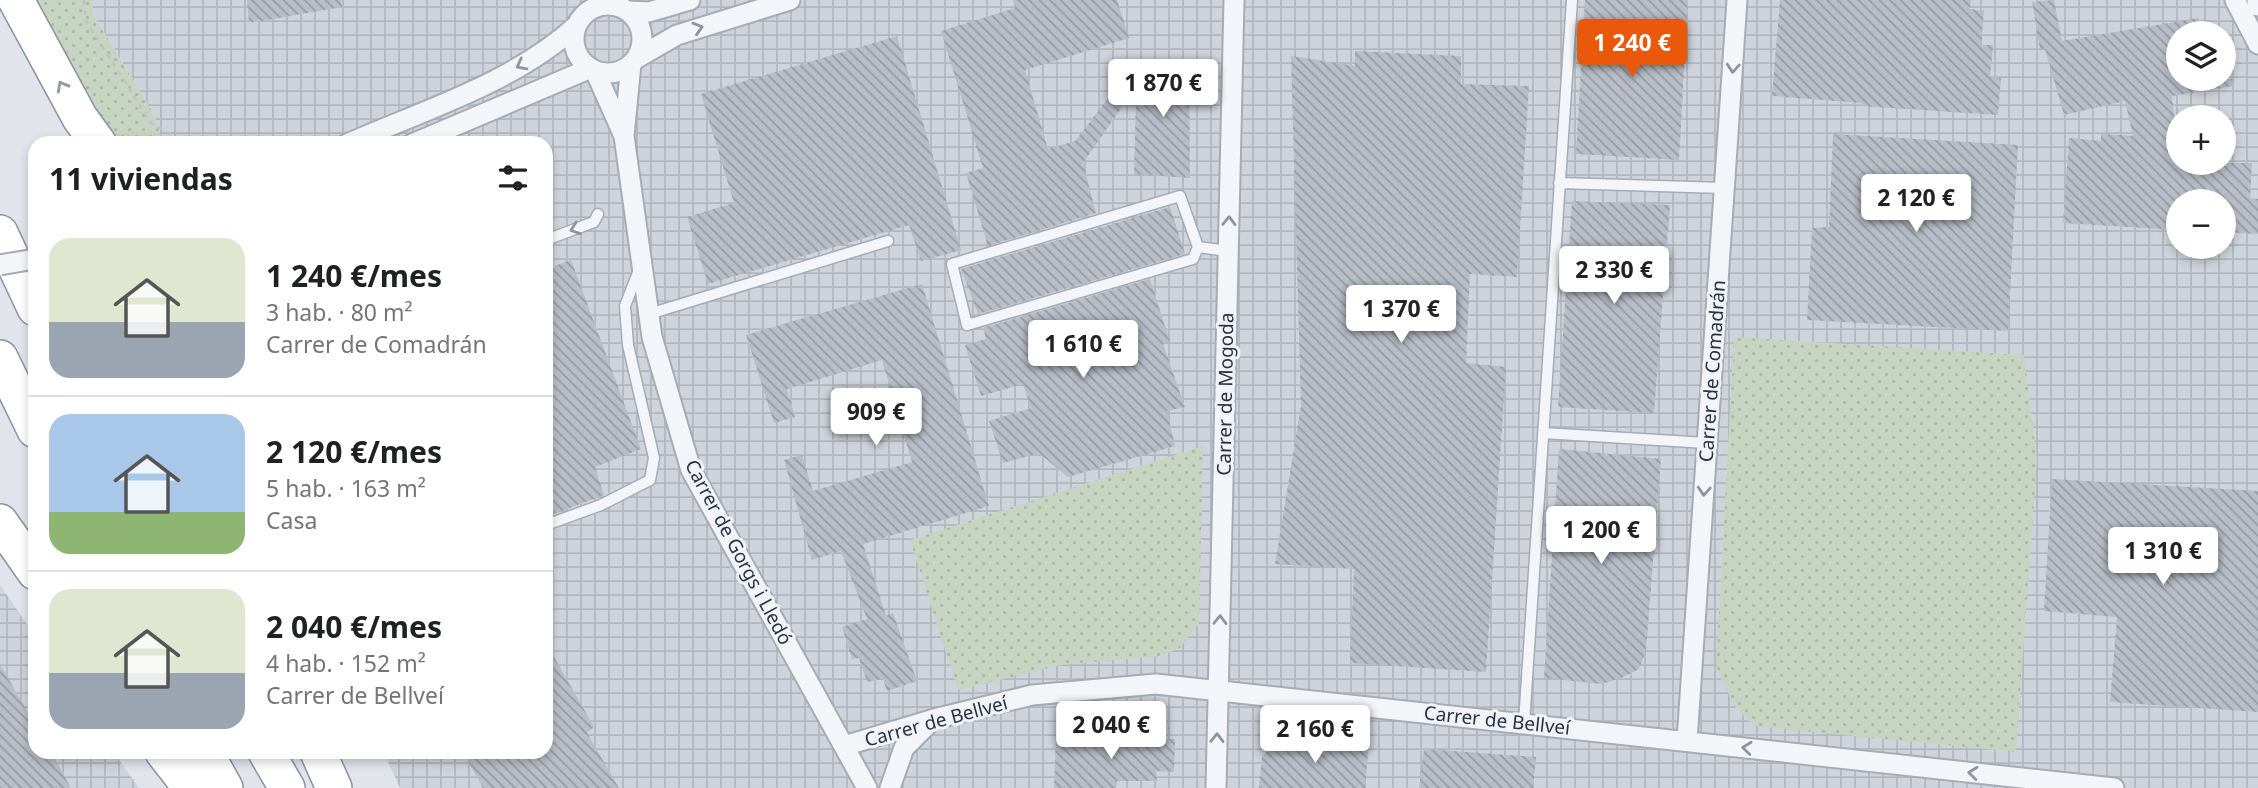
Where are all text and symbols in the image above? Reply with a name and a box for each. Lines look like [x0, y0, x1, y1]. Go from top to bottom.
pin: 1 240 € [1567, 20, 1697, 79]
map controls [2166, 21, 2236, 259]
button: layers [2166, 21, 2236, 91]
one-way arrow [692, 22, 704, 37]
text: 1 240 € [1593, 26, 1671, 58]
one-way arrow [516, 57, 529, 70]
pin: 1 870 € [1098, 60, 1228, 119]
one-way arrow [1725, 63, 1740, 74]
text: 1 870 € [1124, 66, 1202, 98]
one-way arrow [57, 81, 71, 93]
button: + [2166, 105, 2236, 175]
text: 11 viviendas [49, 158, 233, 199]
icon: filters [494, 159, 532, 197]
pin: 2 120 € [1851, 174, 1981, 234]
text: 2 120 € [1877, 181, 1955, 213]
button: − [2166, 189, 2236, 259]
one-way arrow [1221, 216, 1236, 227]
one-way arrow [569, 221, 581, 235]
pin: 2 330 € [1549, 246, 1679, 306]
text: 2 330 € [1575, 253, 1653, 285]
text: 1 240 €/mes [266, 255, 442, 296]
icon: home [105, 266, 189, 350]
street label: Carrer de Comadrán [1693, 279, 1731, 463]
pin: 1 370 € [1336, 286, 1466, 345]
text: 1 370 € [1362, 292, 1440, 324]
text: 3 hab. · 80 m² [266, 296, 413, 328]
street label: Carrer de Mogoda [1211, 312, 1239, 476]
pin: 1 610 € [1018, 320, 1148, 380]
text: 1 610 € [1044, 327, 1122, 359]
text: Carrer de Comadrán [266, 328, 487, 360]
pin: 909 € [827, 388, 925, 448]
text: 909 € [847, 395, 905, 427]
text: 2 120 €/mes [266, 431, 442, 472]
icon: home [105, 442, 189, 526]
street label: Carrer de Gorgs i Lledó [679, 455, 799, 649]
text: 5 hab. · 163 m² [266, 472, 426, 504]
one-way arrow [1697, 485, 1712, 496]
text: Casa [266, 504, 317, 536]
pin: 1 200 € [1536, 506, 1666, 566]
text: 1 200 € [1562, 513, 1640, 545]
pin: 1 310 € [2098, 528, 2228, 587]
text: 1 310 € [2124, 534, 2202, 566]
text: 2 040 €/mes [266, 606, 442, 647]
one-way arrow [1212, 615, 1227, 626]
icon: home [105, 617, 189, 701]
text: 4 hab. · 152 m² [266, 647, 426, 679]
text: Carrer de Bellveí [266, 679, 444, 711]
street label: Carrer de Bellveí [862, 689, 1011, 753]
street label: Carrer de Bellveí [1423, 699, 1573, 741]
pin: 2 040 € [1046, 702, 1176, 761]
pin: 2 160 € [1250, 706, 1380, 765]
text: 2 040 € [1072, 708, 1150, 740]
text: 2 160 € [1276, 712, 1354, 744]
one-way arrow [1209, 733, 1225, 743]
one-way arrow [1741, 740, 1753, 755]
one-way arrow [1967, 766, 1978, 781]

